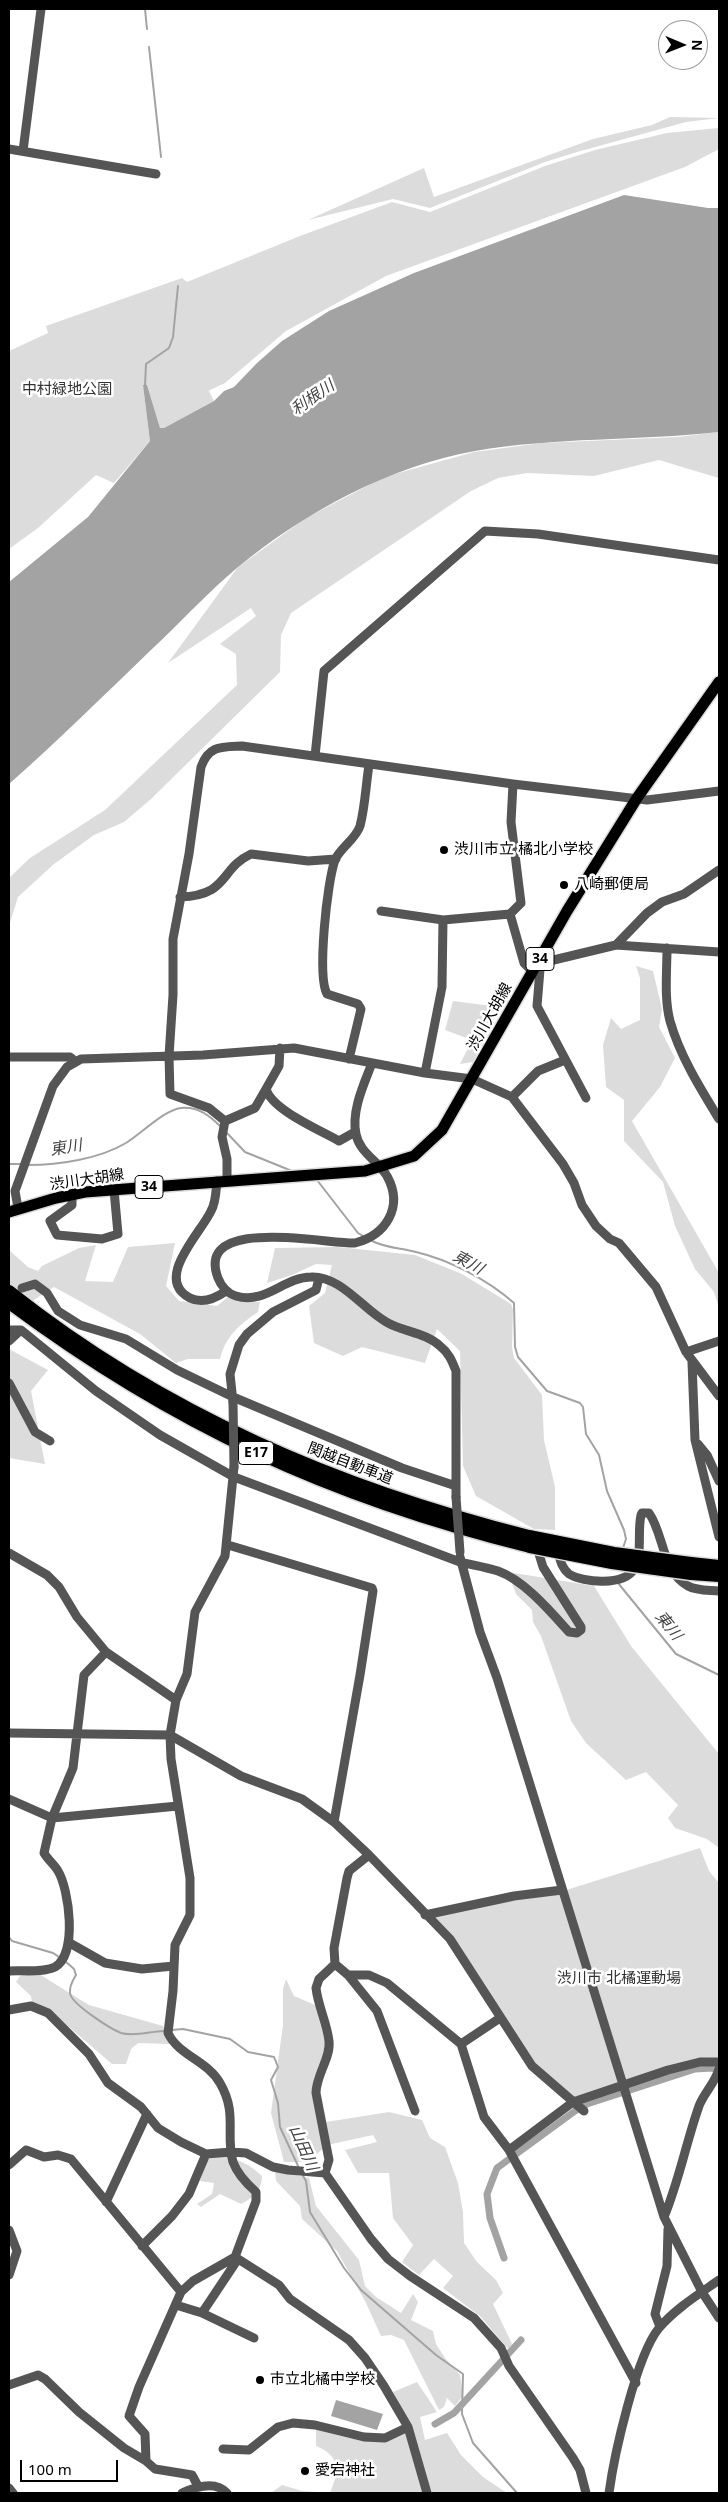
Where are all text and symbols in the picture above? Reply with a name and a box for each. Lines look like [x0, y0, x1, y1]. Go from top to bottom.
north arrow [658, 20, 708, 70]
text: N [688, 39, 707, 51]
water label: 利根川 [288, 376, 338, 420]
park label: 中村緑地公園 [22, 381, 112, 399]
place label: 渋川市立 橘北小学校 [454, 841, 593, 859]
marker: 渋川市立 橘北小学校 [438, 844, 450, 856]
place label: 八崎郵便局 [574, 876, 649, 894]
marker: 八崎郵便局 [558, 879, 570, 891]
road number: 34 [526, 948, 554, 971]
street label: 渋川大胡線 [464, 980, 516, 1054]
water label: 東川 [49, 1136, 83, 1160]
street label: 渋川大胡線 [49, 1166, 125, 1194]
road number: 34 [135, 1176, 163, 1198]
water label: 東川 [449, 1247, 487, 1279]
street label: 関越自動車道 [305, 1439, 395, 1489]
road number: E17 [238, 1442, 274, 1465]
water label: 東川 [650, 1608, 686, 1644]
park label: 渋川市 北橘運動場 [557, 1970, 681, 1988]
water label: 山田川 [284, 2122, 322, 2174]
place label: 市立北橘中学校 [270, 2371, 375, 2389]
marker: 市立北橘中学校 [254, 2374, 266, 2386]
scale bar [22, 2450, 120, 2482]
text: 100 m [28, 2459, 72, 2479]
place label: 愛宕神社 [315, 2462, 375, 2480]
marker: 愛宕神社 [299, 2465, 311, 2477]

